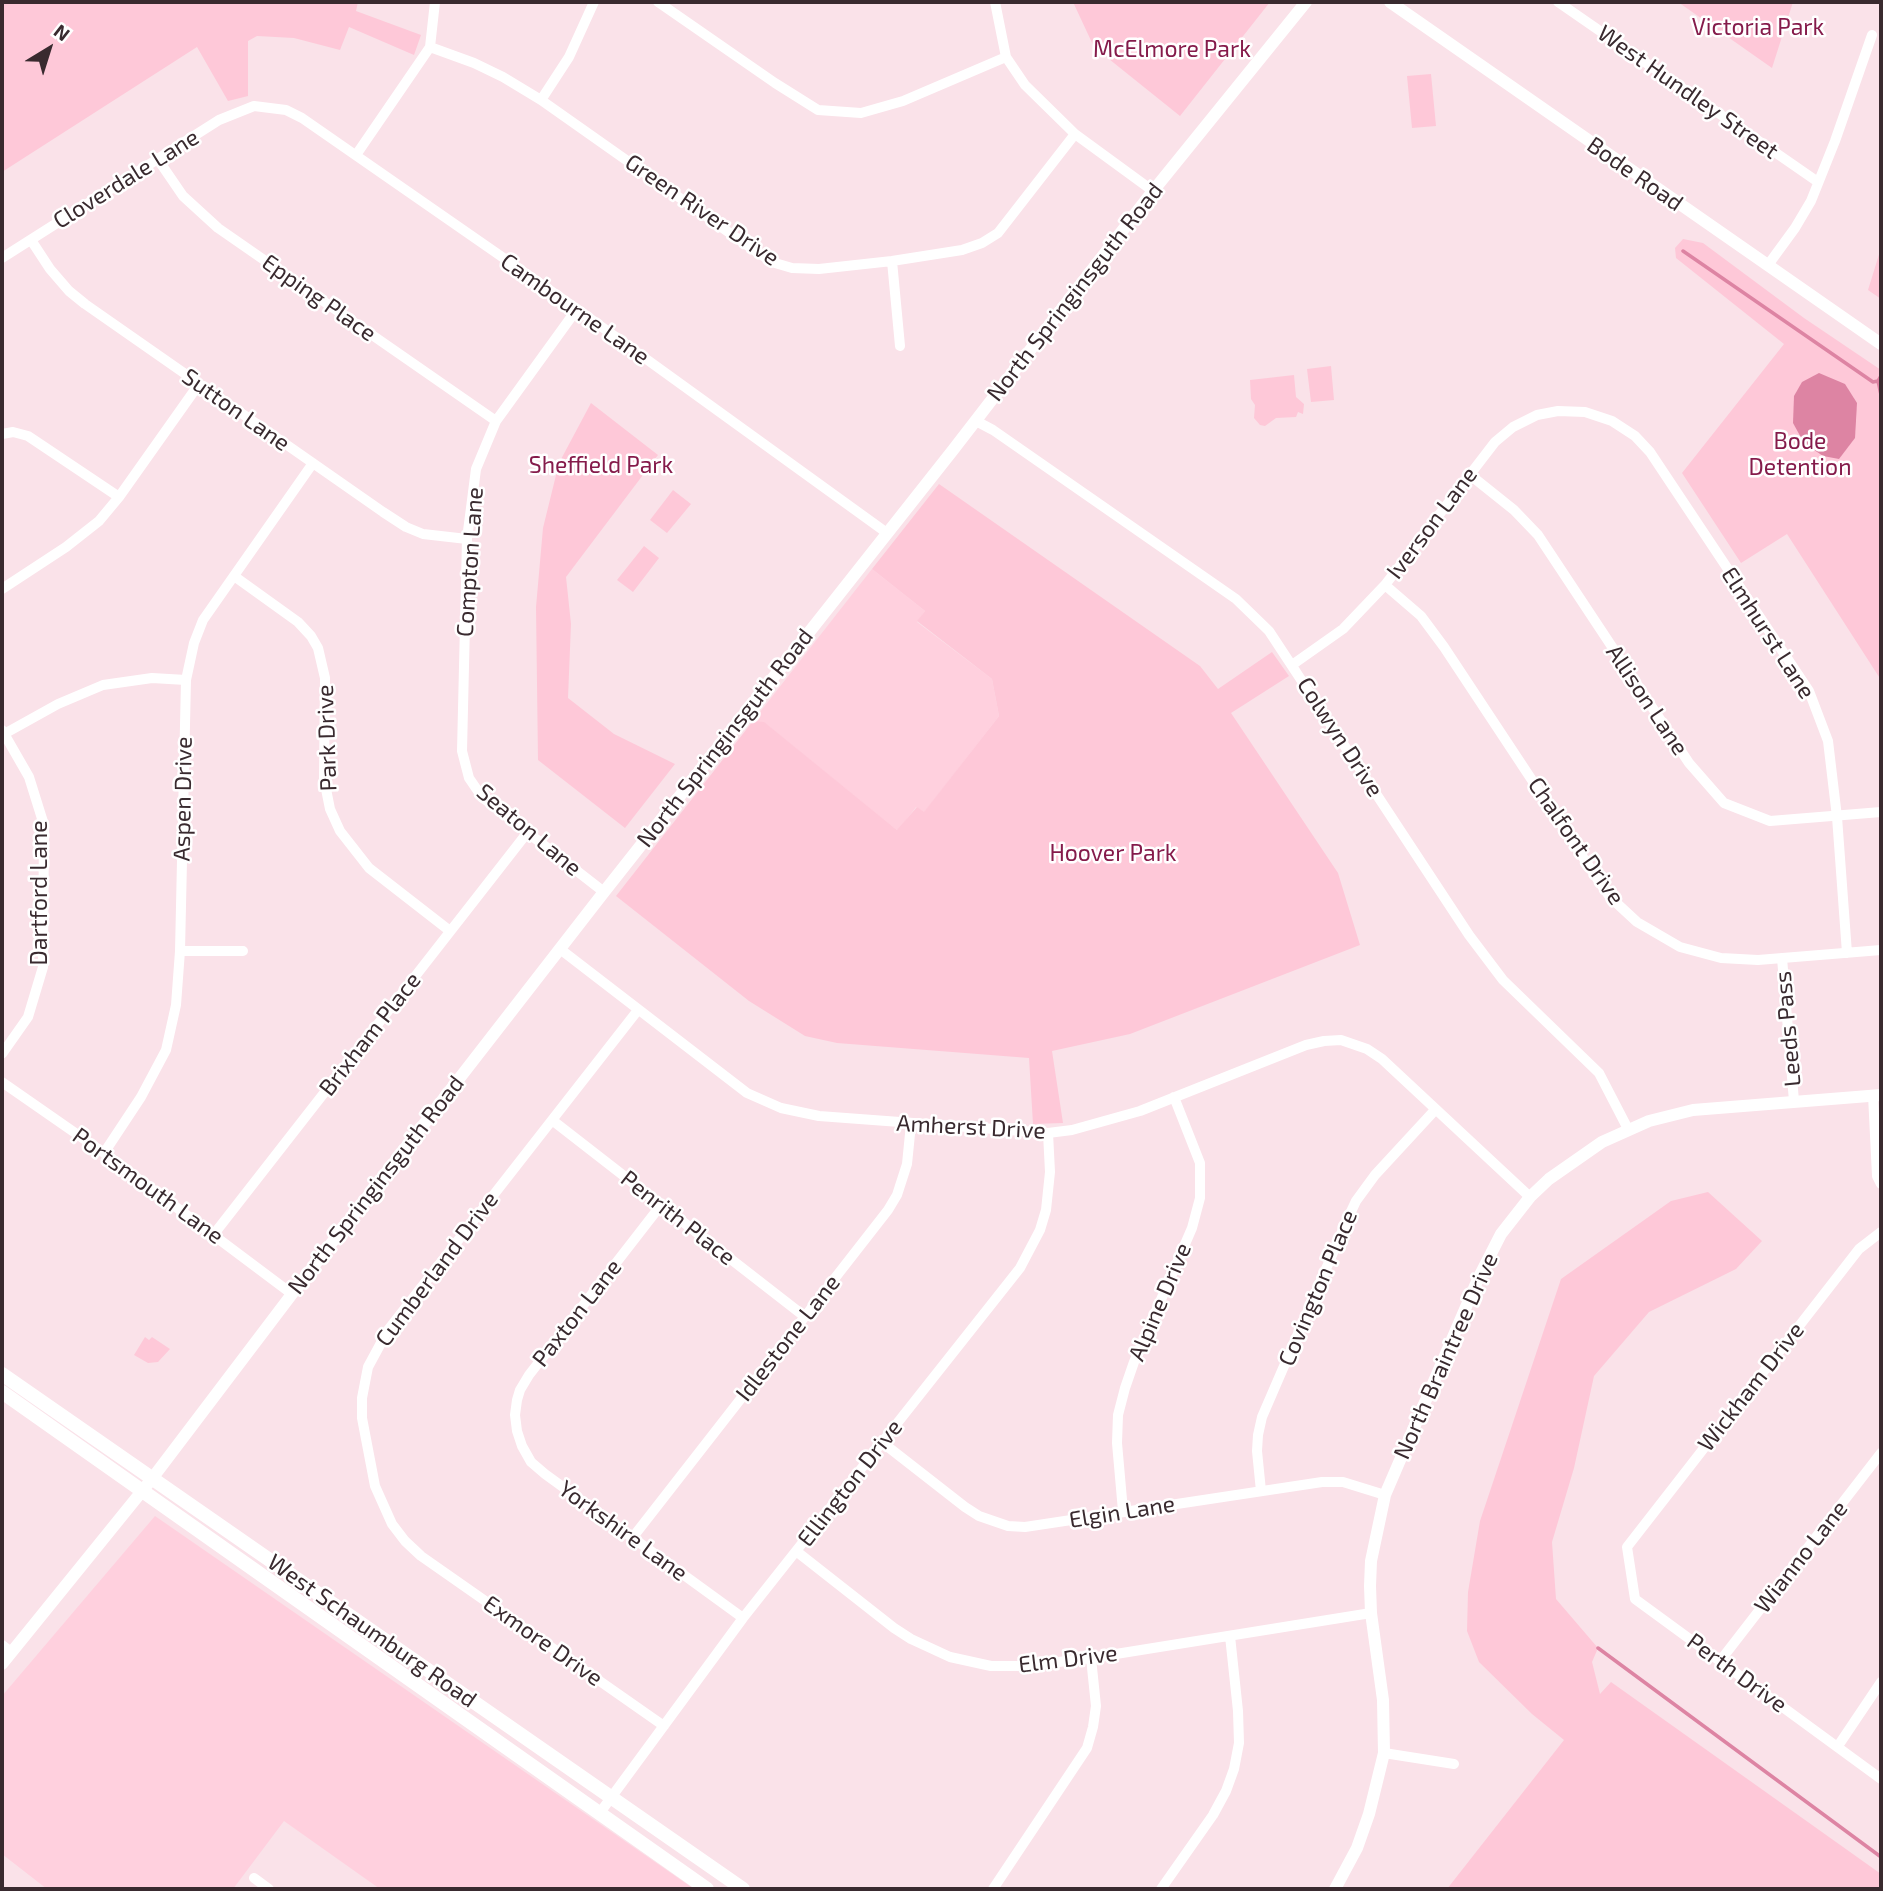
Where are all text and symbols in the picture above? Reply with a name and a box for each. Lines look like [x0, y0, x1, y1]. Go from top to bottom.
park label: Victoria Park [1692, 13, 1824, 41]
north arrow [14, 14, 84, 84]
text: N [50, 19, 75, 45]
street label: West Hundley Street [1592, 19, 1784, 165]
park label: McElmore Park [1093, 35, 1251, 63]
street label: Cloverdale Lane [48, 123, 204, 235]
street label: Bode Road [1582, 131, 1688, 217]
street label: Green River Drive [620, 148, 784, 272]
street label: North Springinsguth Road [981, 177, 1169, 407]
street label: Cambourne Lane [495, 247, 655, 371]
street label: Epping Place [257, 249, 381, 347]
street label: Sutton Lane [177, 363, 295, 457]
park label: Bode Detention [1749, 427, 1851, 481]
park label: Sheffield Park [529, 451, 673, 479]
street label: Iverson Lane [1381, 462, 1483, 584]
street label: Compton Lane [451, 486, 489, 638]
street label: Elmhurst Lane [1715, 562, 1821, 704]
street label: North Springinsguth Road [631, 623, 819, 853]
street label: Allison Lane [1600, 640, 1694, 760]
street label: Colwyn Drive [1291, 672, 1389, 802]
street label: Park Drive [311, 684, 343, 792]
street label: Aspen Drive [168, 736, 198, 862]
street label: Chalfont Drive [1522, 772, 1630, 910]
street label: Seaton Lane [471, 778, 587, 882]
street label: Dartford Lane [25, 821, 53, 965]
park label: Hoover Park [1049, 839, 1177, 867]
street label: Brixham Place [313, 967, 427, 1101]
street label: Leeds Pass [1769, 970, 1807, 1088]
street label: North Springinsguth Road [282, 1070, 470, 1300]
street label: Amherst Drive [896, 1109, 1046, 1145]
street label: Portsmouth Lane [67, 1122, 229, 1250]
street label: Penrith Place [615, 1165, 741, 1271]
street label: Cumberland Drive [370, 1186, 504, 1352]
street label: Covington Place [1273, 1206, 1363, 1370]
street label: Alpine Drive [1123, 1239, 1197, 1365]
street label: North Braintree Drive [1388, 1249, 1504, 1463]
street label: Paxton Lane [526, 1254, 628, 1372]
street label: Idlestone Lane [730, 1269, 846, 1407]
street label: Wickham Drive [1692, 1317, 1810, 1457]
street label: Ellington Drive [792, 1414, 908, 1552]
street label: Yorkshire Lane [553, 1475, 693, 1587]
street label: Elgin Lane [1067, 1490, 1177, 1534]
street label: Wianno Lane [1749, 1495, 1853, 1619]
street label: West Schaumburg Road [262, 1548, 482, 1714]
street label: Exmore Drive [478, 1590, 608, 1692]
street label: Perth Drive [1682, 1627, 1792, 1719]
street label: Elm Drive [1017, 1639, 1119, 1679]

